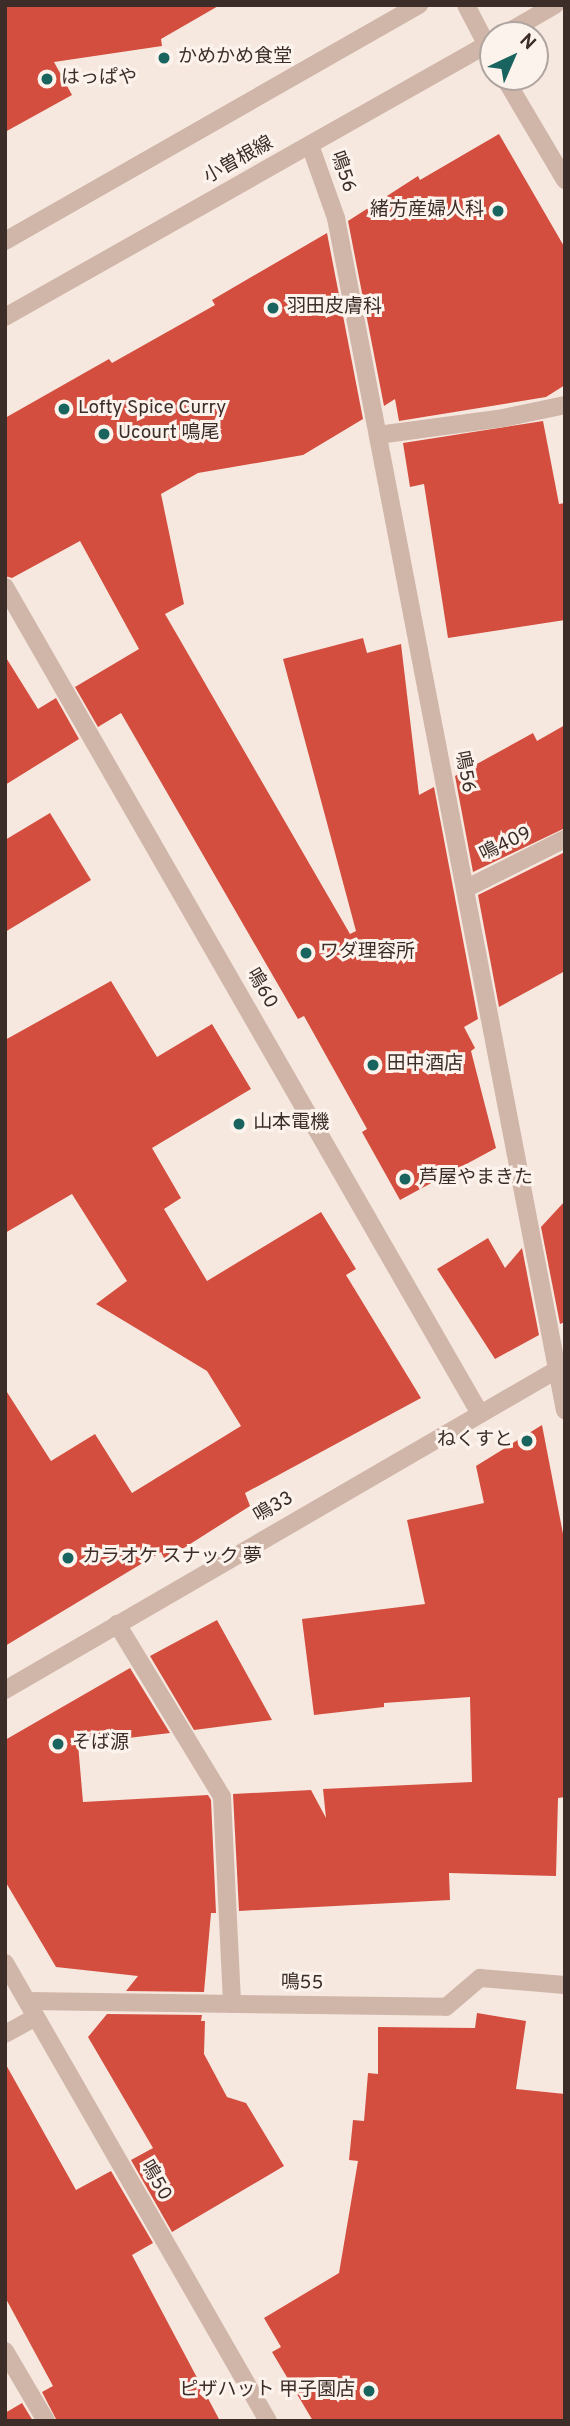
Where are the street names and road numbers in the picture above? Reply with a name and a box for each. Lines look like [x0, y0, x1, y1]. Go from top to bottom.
street label: 小曽根線 [200, 133, 278, 189]
street label: 鳴56 [324, 148, 360, 196]
street label: 鳴56 [449, 749, 479, 795]
street label: 鳴409 [477, 823, 535, 867]
street label: 鳴60 [240, 965, 282, 1013]
street label: 鳴33 [250, 1488, 298, 1528]
street label: 鳴55 [281, 1972, 323, 1996]
street label: 鳴50 [134, 2157, 176, 2205]

